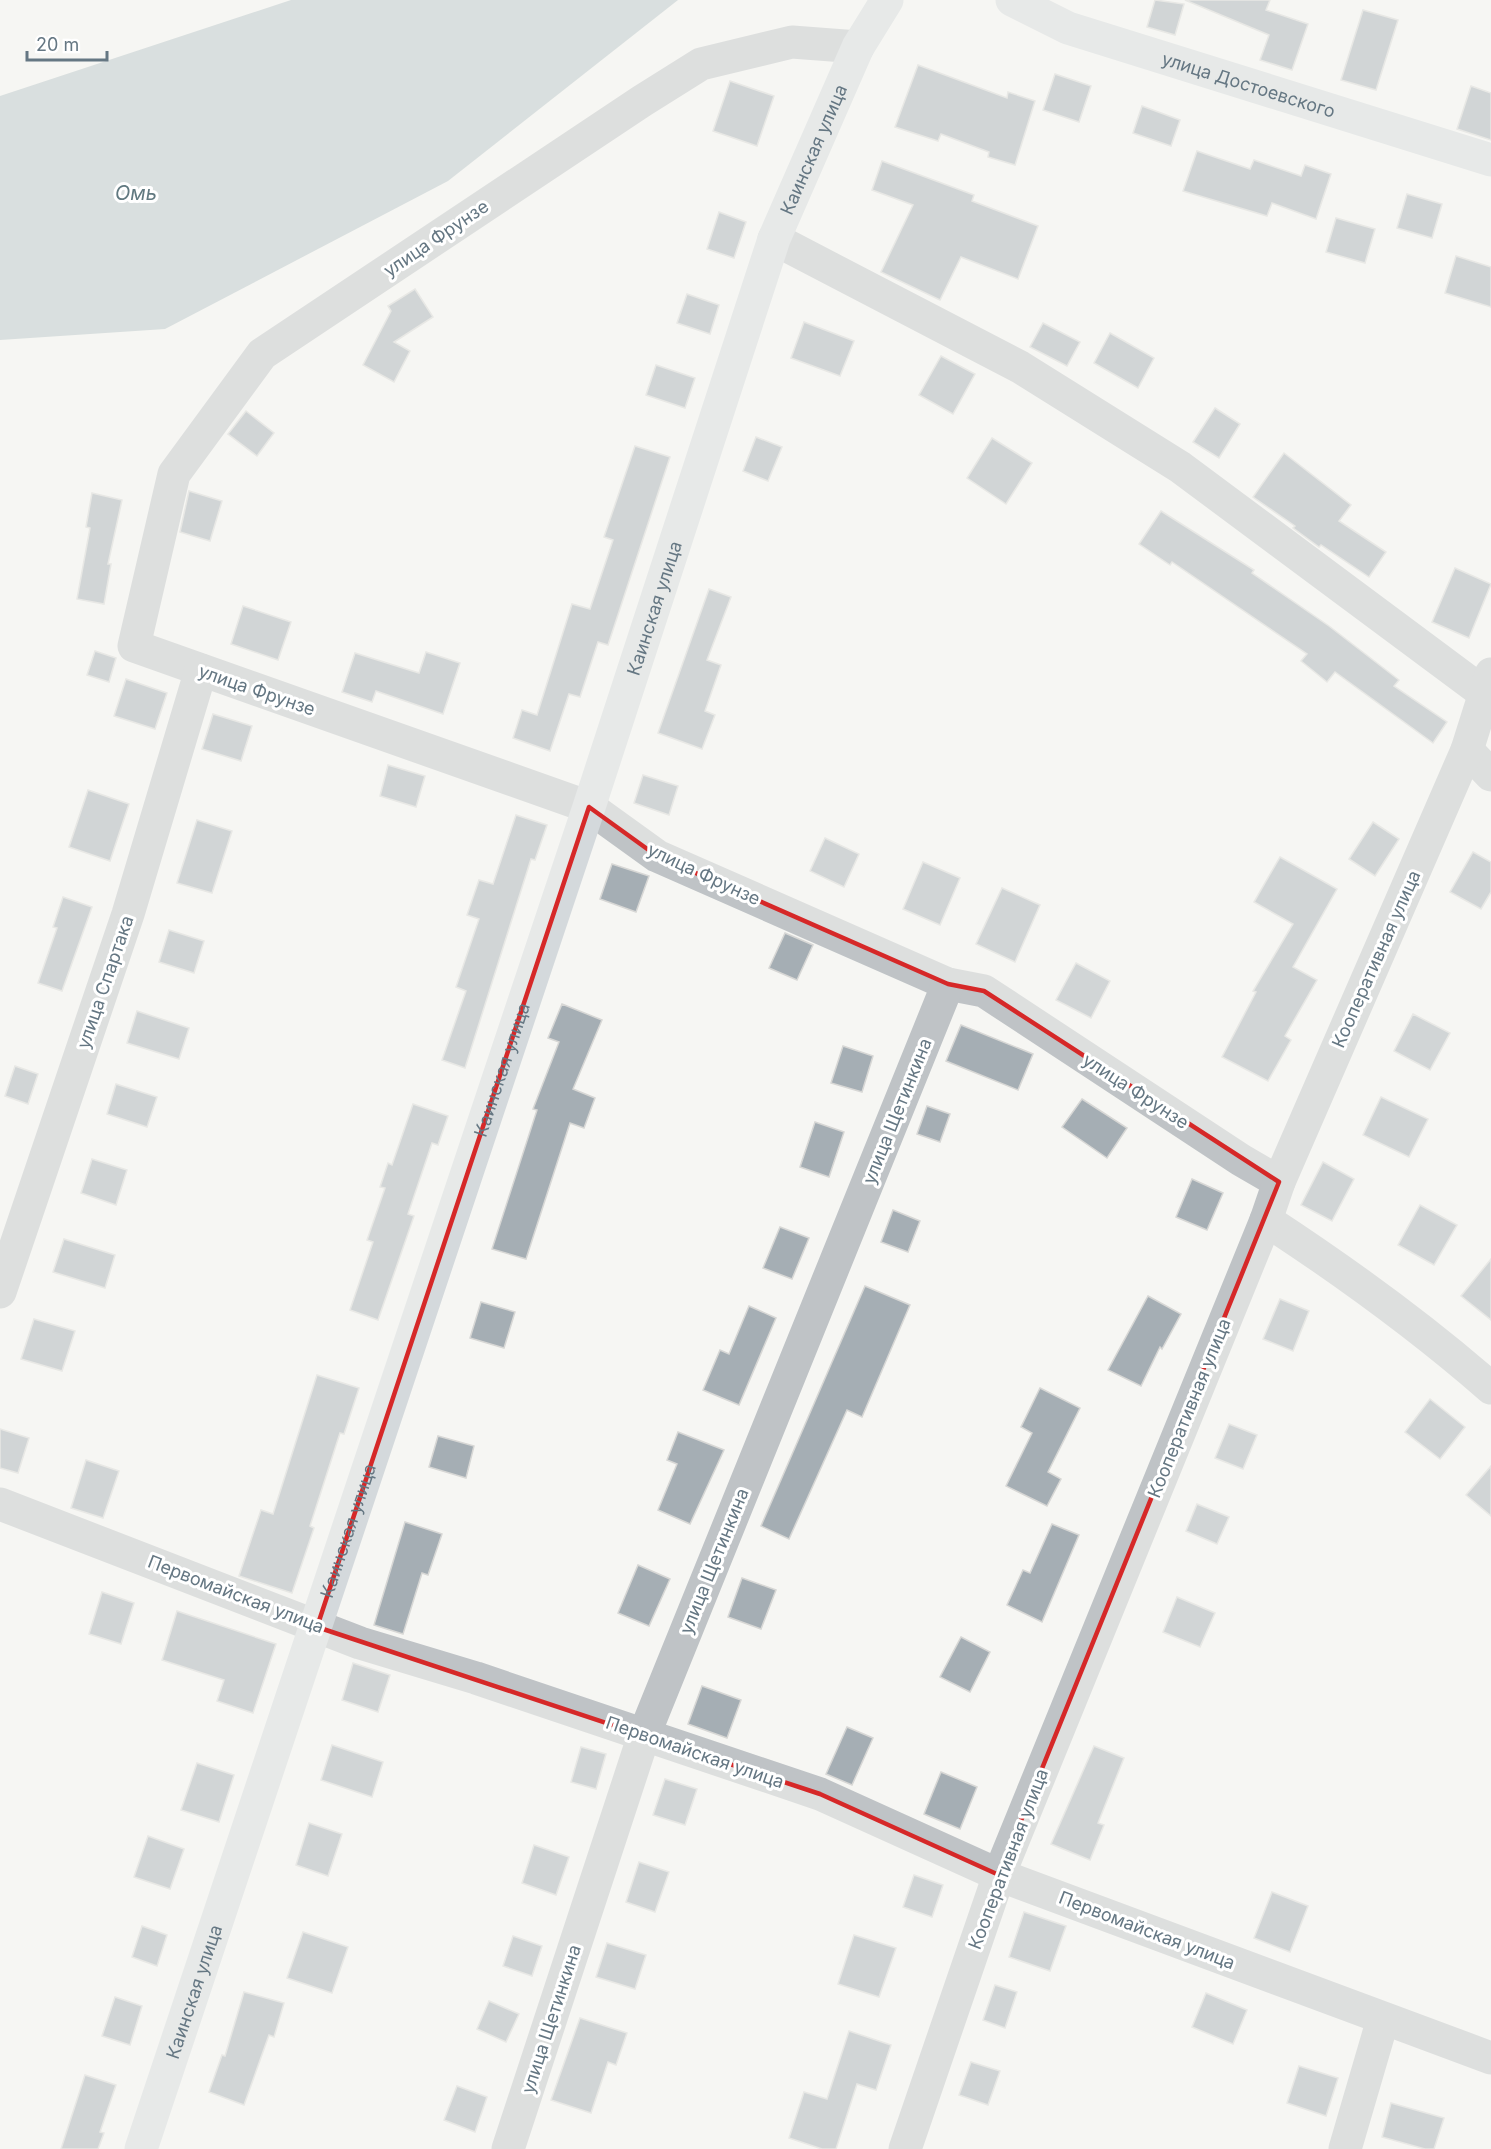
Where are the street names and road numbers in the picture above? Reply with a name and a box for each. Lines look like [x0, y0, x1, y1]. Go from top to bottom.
street label: улица Достоевского [1160, 48, 1338, 121]
street label: Каинская улица [776, 81, 851, 218]
street label: улица Фрунзе [380, 195, 492, 281]
street label: Каинская улица [622, 538, 685, 678]
street label: улица Фрунзе [196, 660, 318, 720]
street label: улица Фрунзе [644, 839, 764, 909]
street label: Кооперативная улица [1327, 867, 1425, 1051]
street label: улица Спартака [72, 913, 138, 1051]
street label: Каинская улица [469, 1000, 533, 1139]
street label: улица Щетинкина [858, 1035, 936, 1187]
street label: улица Фрунзе [1079, 1049, 1193, 1133]
street label: Кооперативная улица [1143, 1315, 1235, 1501]
street label: Каинская улица [315, 1461, 380, 1600]
street label: улица Щетинкина [675, 1485, 753, 1637]
street label: Первомайская улица [145, 1551, 327, 1637]
street label: Первомайская улица [603, 1712, 787, 1792]
street label: Кооперативная улица [964, 1766, 1052, 1952]
street label: Первомайская улица [1056, 1887, 1238, 1973]
street label: Каинская улица [161, 1922, 226, 2061]
street label: улица Щетинкина [517, 1942, 585, 2096]

